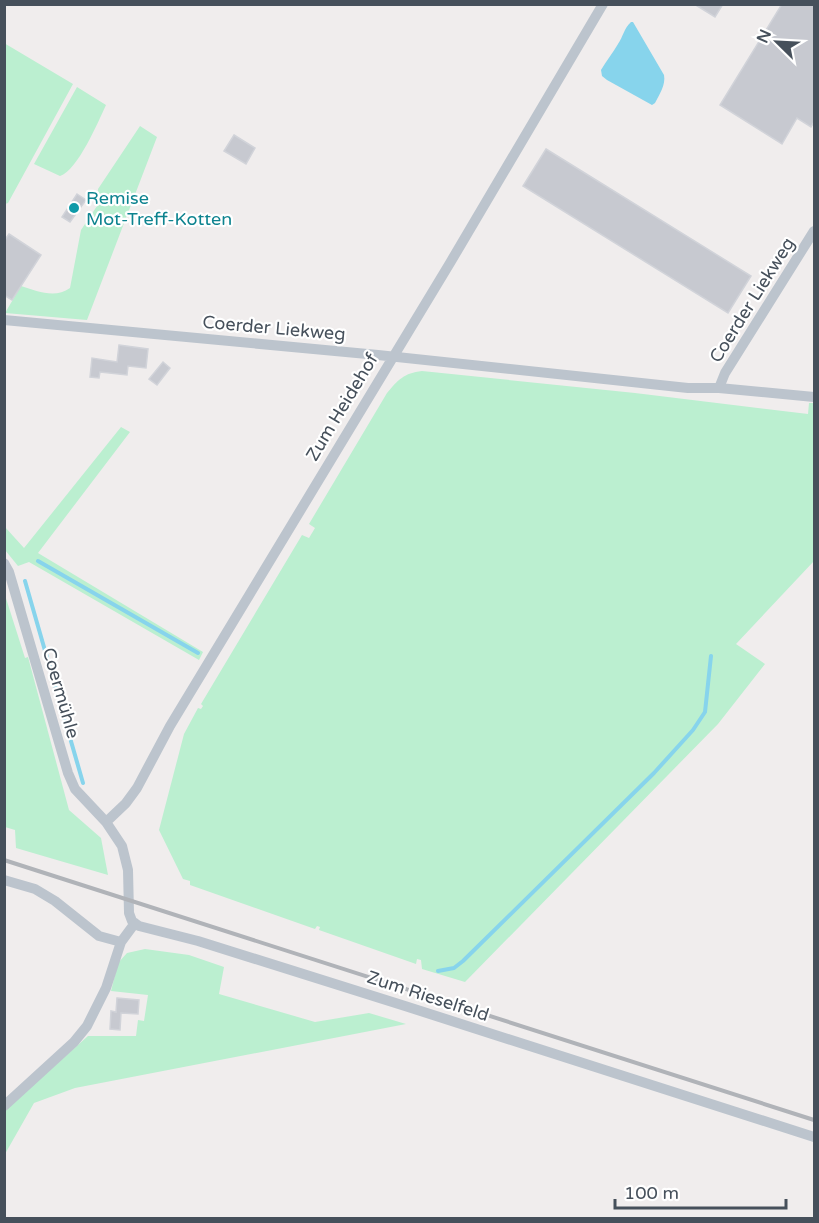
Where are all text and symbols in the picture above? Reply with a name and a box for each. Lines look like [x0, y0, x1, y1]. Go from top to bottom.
north arrow [747, 12, 807, 72]
text: N [752, 26, 776, 46]
place label: Remise Mot-Treff-Kotten [86, 187, 232, 230]
marker: Remise Mot-Treff-Kotten [67, 201, 81, 215]
street label: Coerder Liekweg [705, 233, 799, 367]
street label: Coerder Liekweg [202, 311, 346, 345]
street label: Zum Heidehof [301, 349, 383, 465]
street label: Coermühle [38, 645, 84, 741]
street label: Zum Rieselfeld [364, 966, 492, 1026]
scale bar [615, 1172, 786, 1210]
text: 100 m [624, 1182, 679, 1204]

